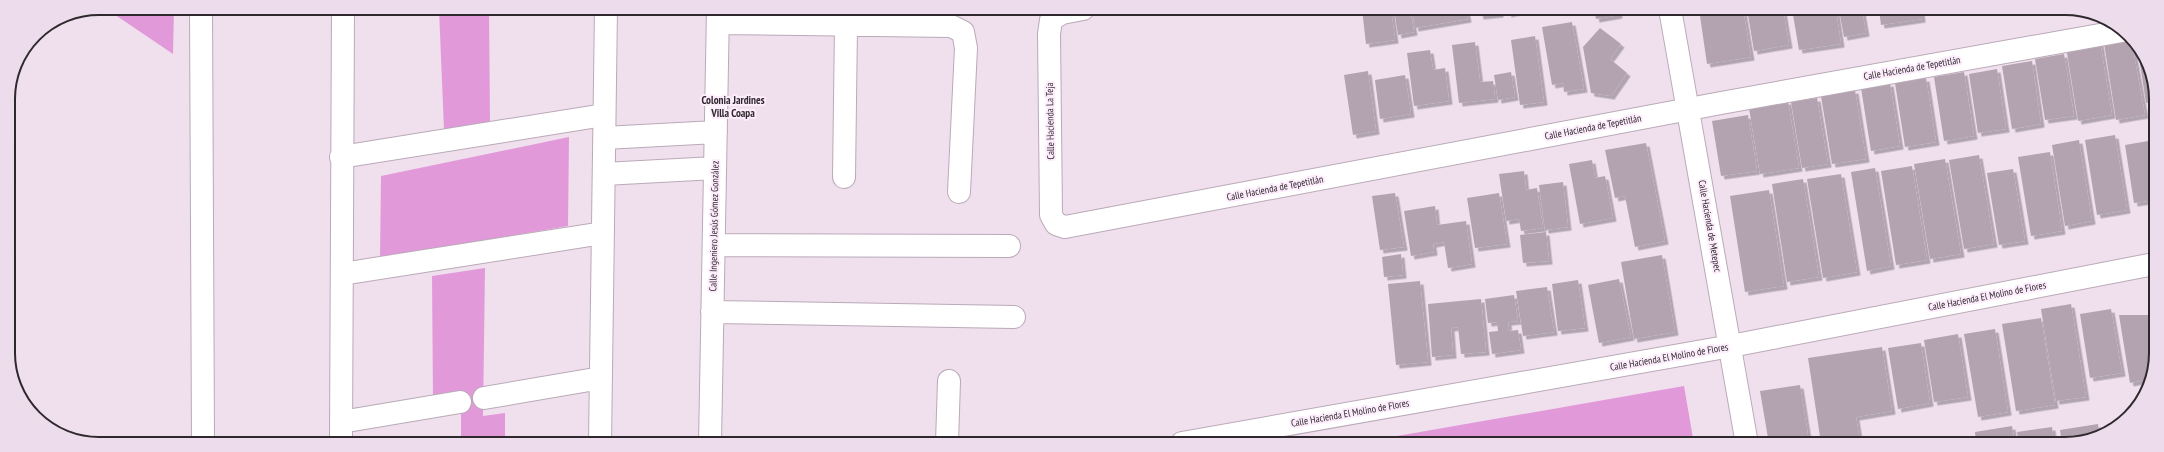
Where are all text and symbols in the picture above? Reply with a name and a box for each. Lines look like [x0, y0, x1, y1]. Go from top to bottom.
street label: Calle Hacienda de Tepetitlán [1863, 53, 1961, 83]
street label: Calle Hacienda La Teja [1043, 82, 1057, 160]
district label: Colonia Jardines Villa Coapa [701, 93, 765, 120]
street label: Calle Hacienda de Tepetitlán [1544, 111, 1642, 143]
street label: Calle Ingeniero Jesús Gómez González [706, 160, 722, 291]
street label: Calle Hacienda de Tepetitlán [1226, 172, 1324, 204]
street label: Calle Hacienda de Metepec [1696, 179, 1725, 273]
street label: Calle Hacienda El Molino de Flores [1927, 278, 2048, 314]
street label: Calle Hacienda El Molino de Flores [1609, 340, 1730, 374]
street label: Calle Hacienda El Molino de Flores [1290, 396, 1411, 430]

